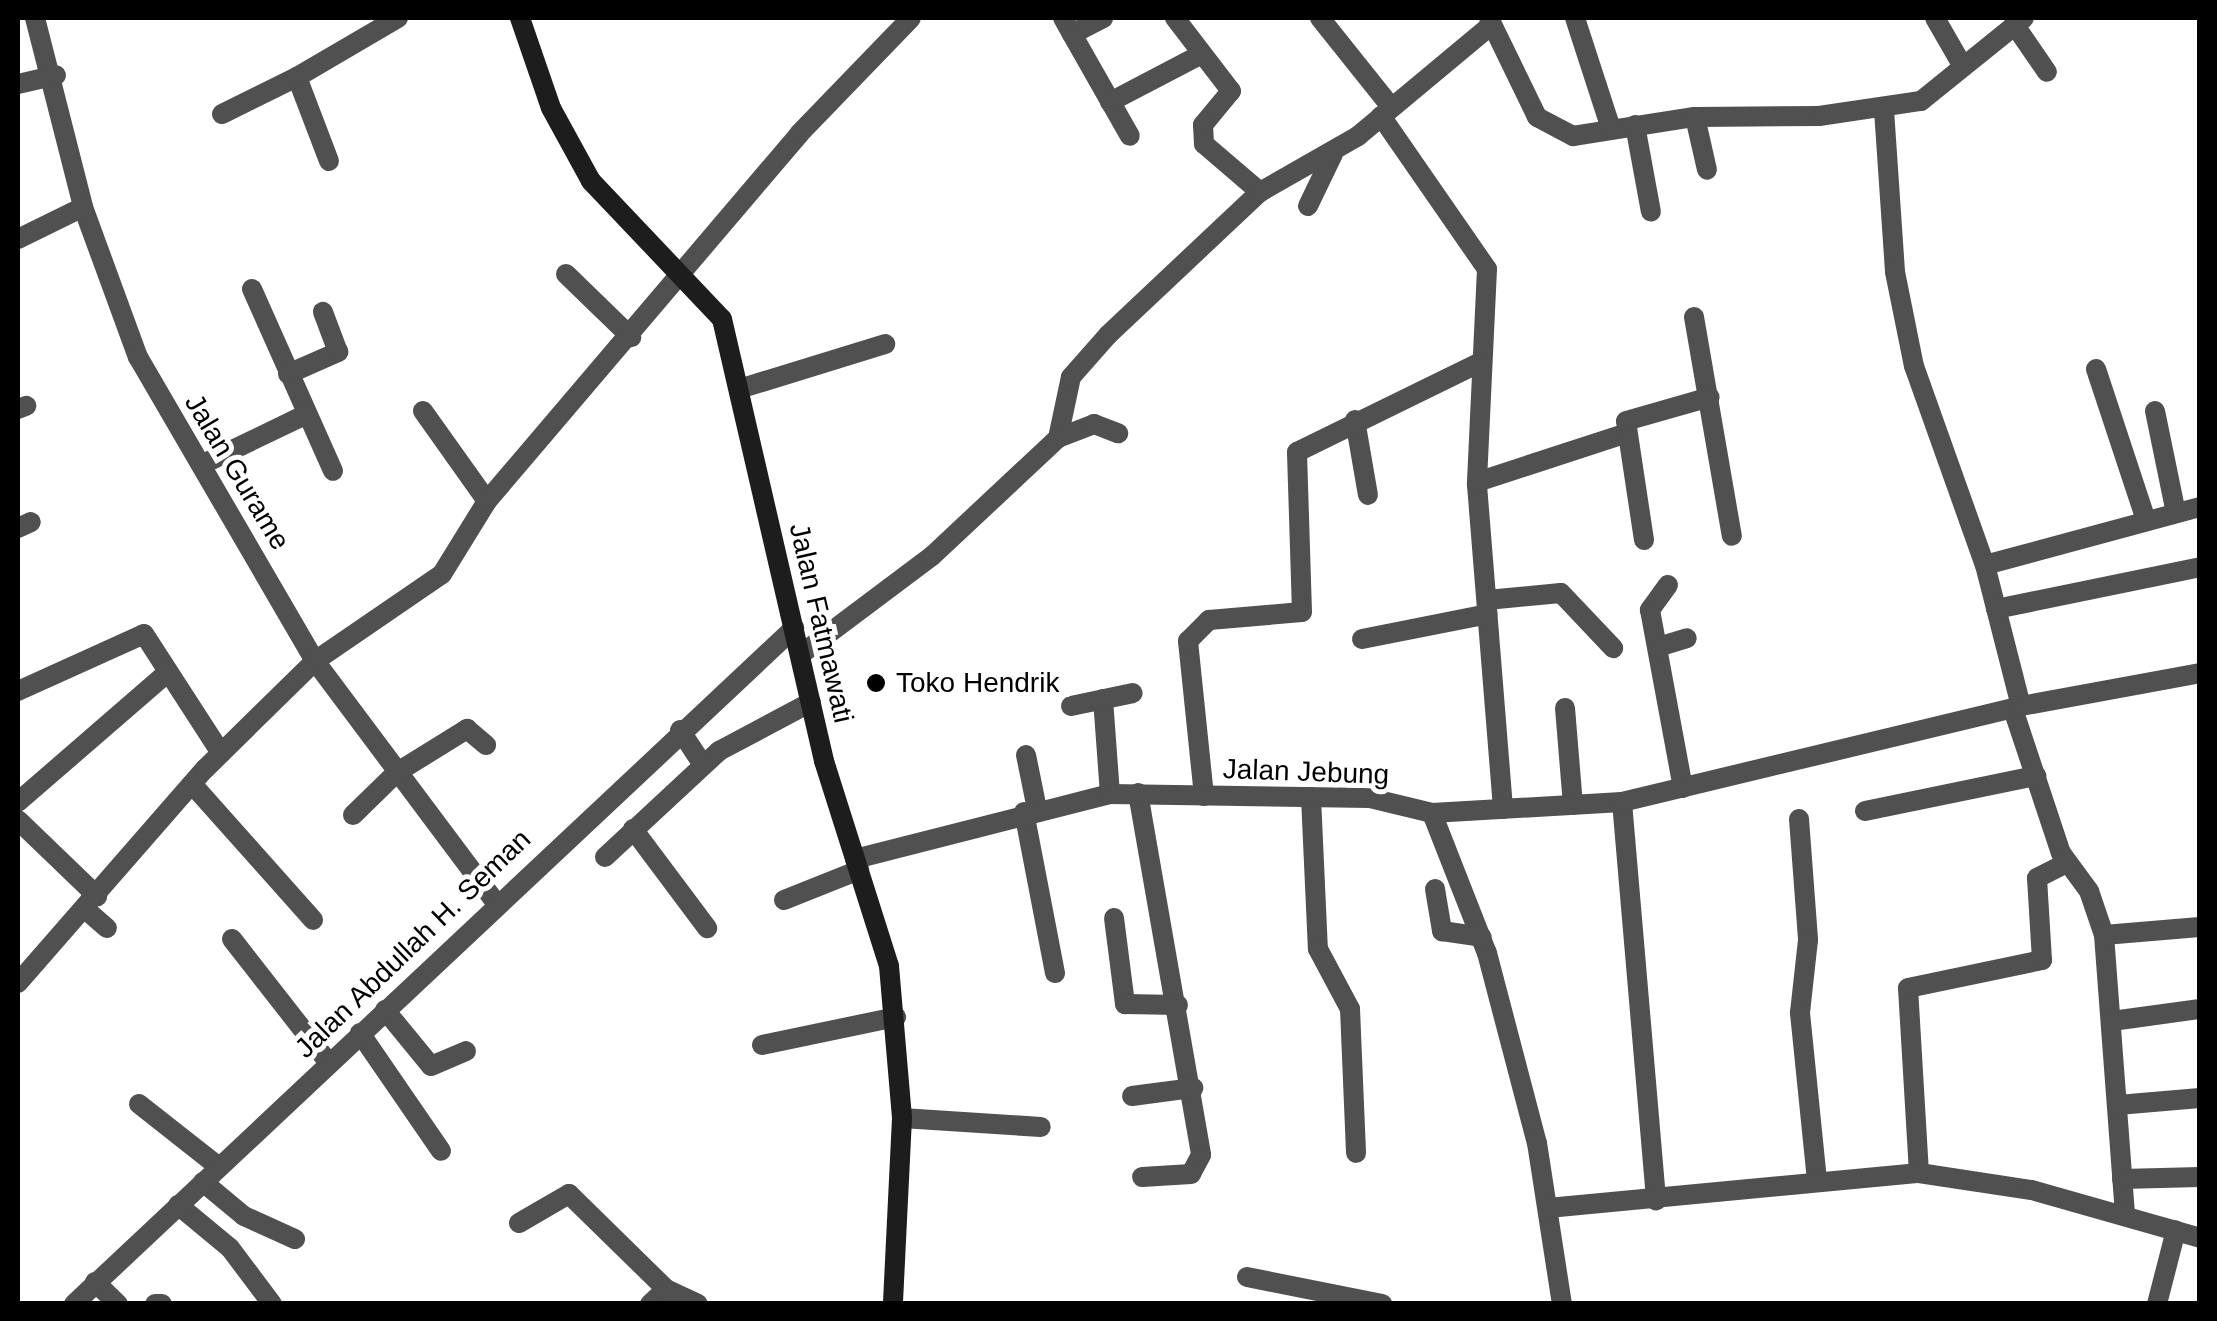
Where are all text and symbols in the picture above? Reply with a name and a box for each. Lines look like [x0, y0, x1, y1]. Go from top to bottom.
street label: Jalan Gurame [177, 388, 297, 556]
street label: Jalan Fatmawati [782, 520, 860, 726]
place label: Toko Hendrik [896, 666, 1059, 700]
marker: Toko Hendrik [865, 672, 887, 694]
street label: Jalan Jebung [1222, 752, 1390, 792]
street label: Jalan Abdullah H. Seman [288, 822, 538, 1066]

